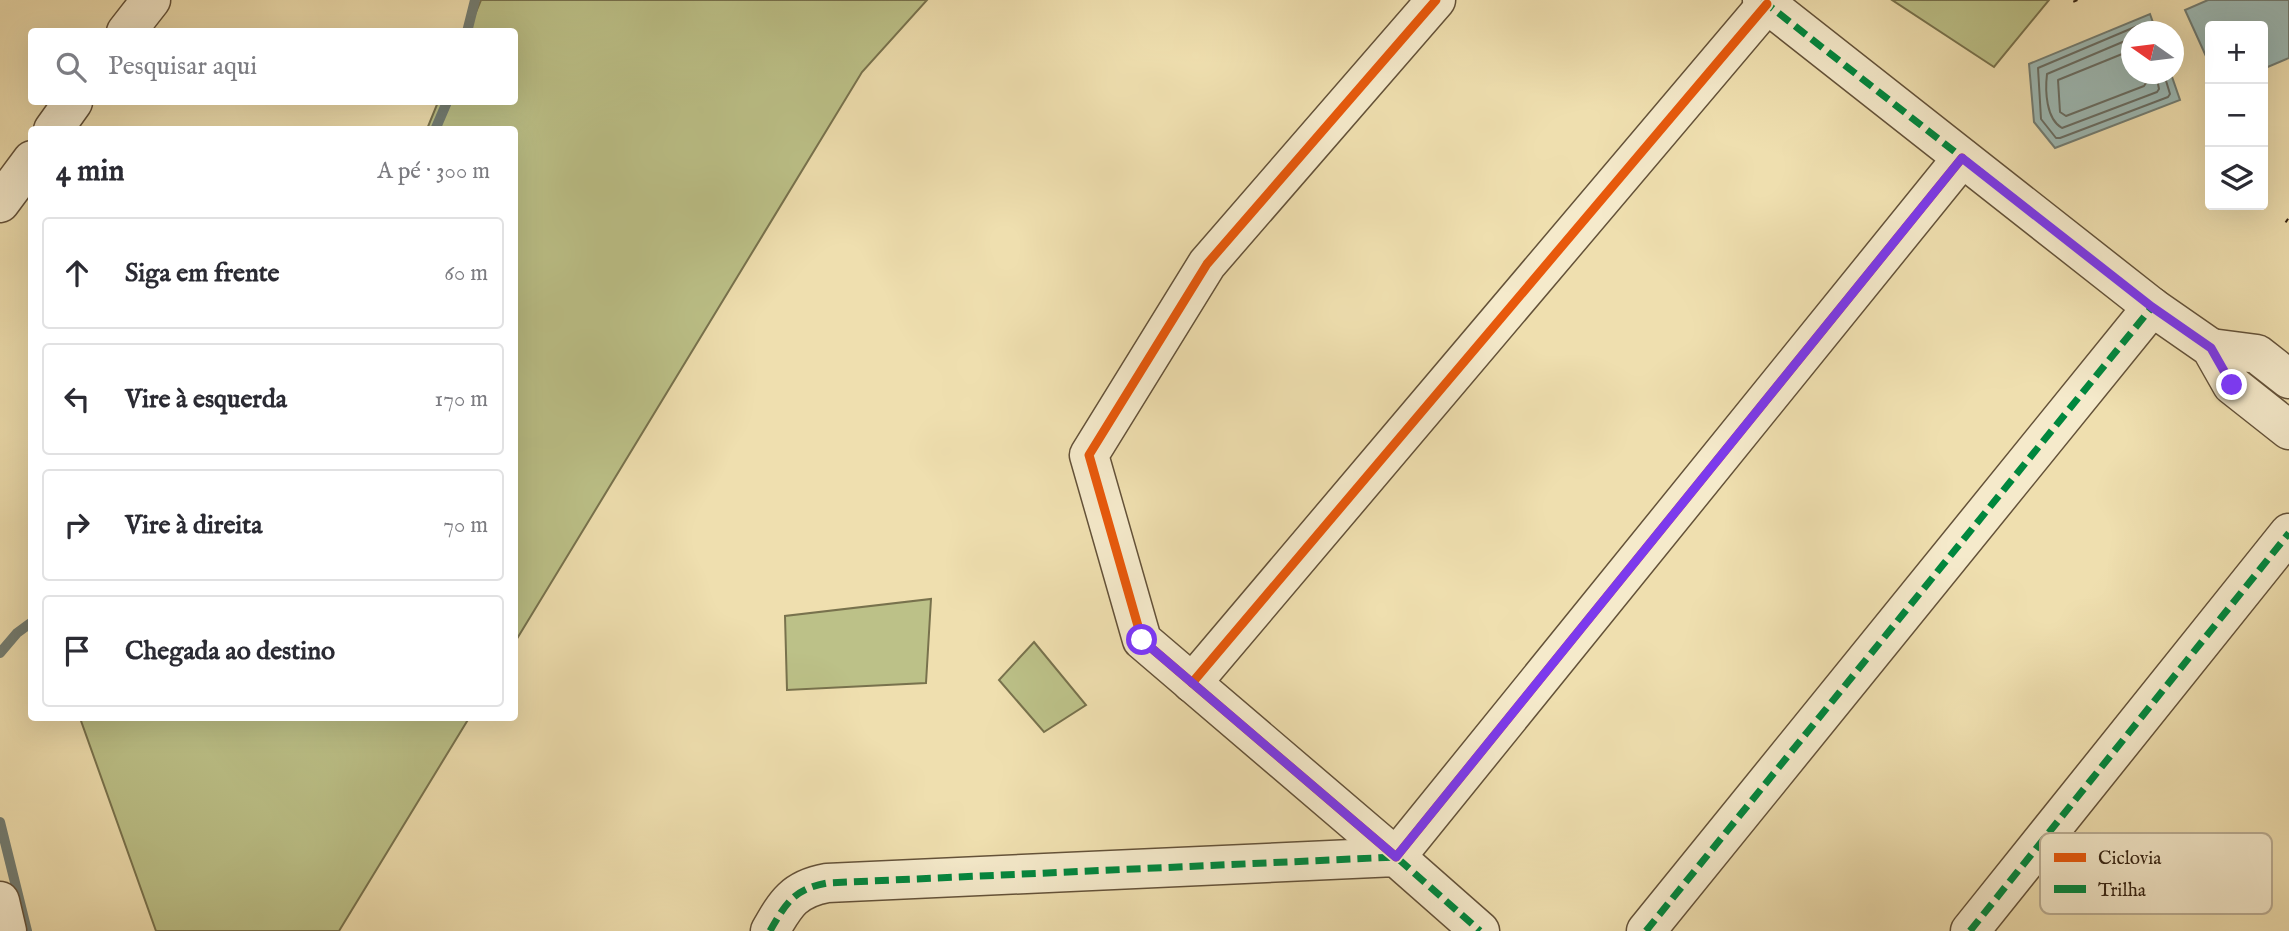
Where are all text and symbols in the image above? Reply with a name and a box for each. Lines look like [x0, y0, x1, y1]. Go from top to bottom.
north arrow [2121, 21, 2184, 84]
map controls [2205, 21, 2268, 210]
button: + [2205, 21, 2268, 84]
search box [28, 28, 518, 105]
icon: search [52, 48, 90, 86]
text: Pesquisar aqui [108, 50, 257, 83]
button: − [2205, 84, 2268, 147]
button: layers [2205, 147, 2268, 210]
text: 4 min [56, 153, 124, 191]
text: A pé · 300 m [377, 157, 490, 186]
icon: ahead [58, 254, 96, 292]
text: Siga em frente [125, 257, 280, 290]
text: 60 m [444, 259, 488, 288]
route end [2216, 369, 2247, 400]
icon: left [58, 380, 96, 418]
text: Vire à esquerda [125, 383, 287, 416]
text: 170 m [435, 385, 488, 414]
icon: right [58, 506, 96, 544]
text: Vire à direita [125, 509, 262, 542]
text: 70 m [443, 511, 488, 540]
route start [1126, 624, 1157, 655]
icon: arrive [58, 632, 96, 670]
text: Chegada ao destino [125, 635, 335, 668]
legend [2040, 833, 2272, 914]
text: Ciclovia [2098, 847, 2162, 871]
text: Trilha [2098, 879, 2147, 903]

